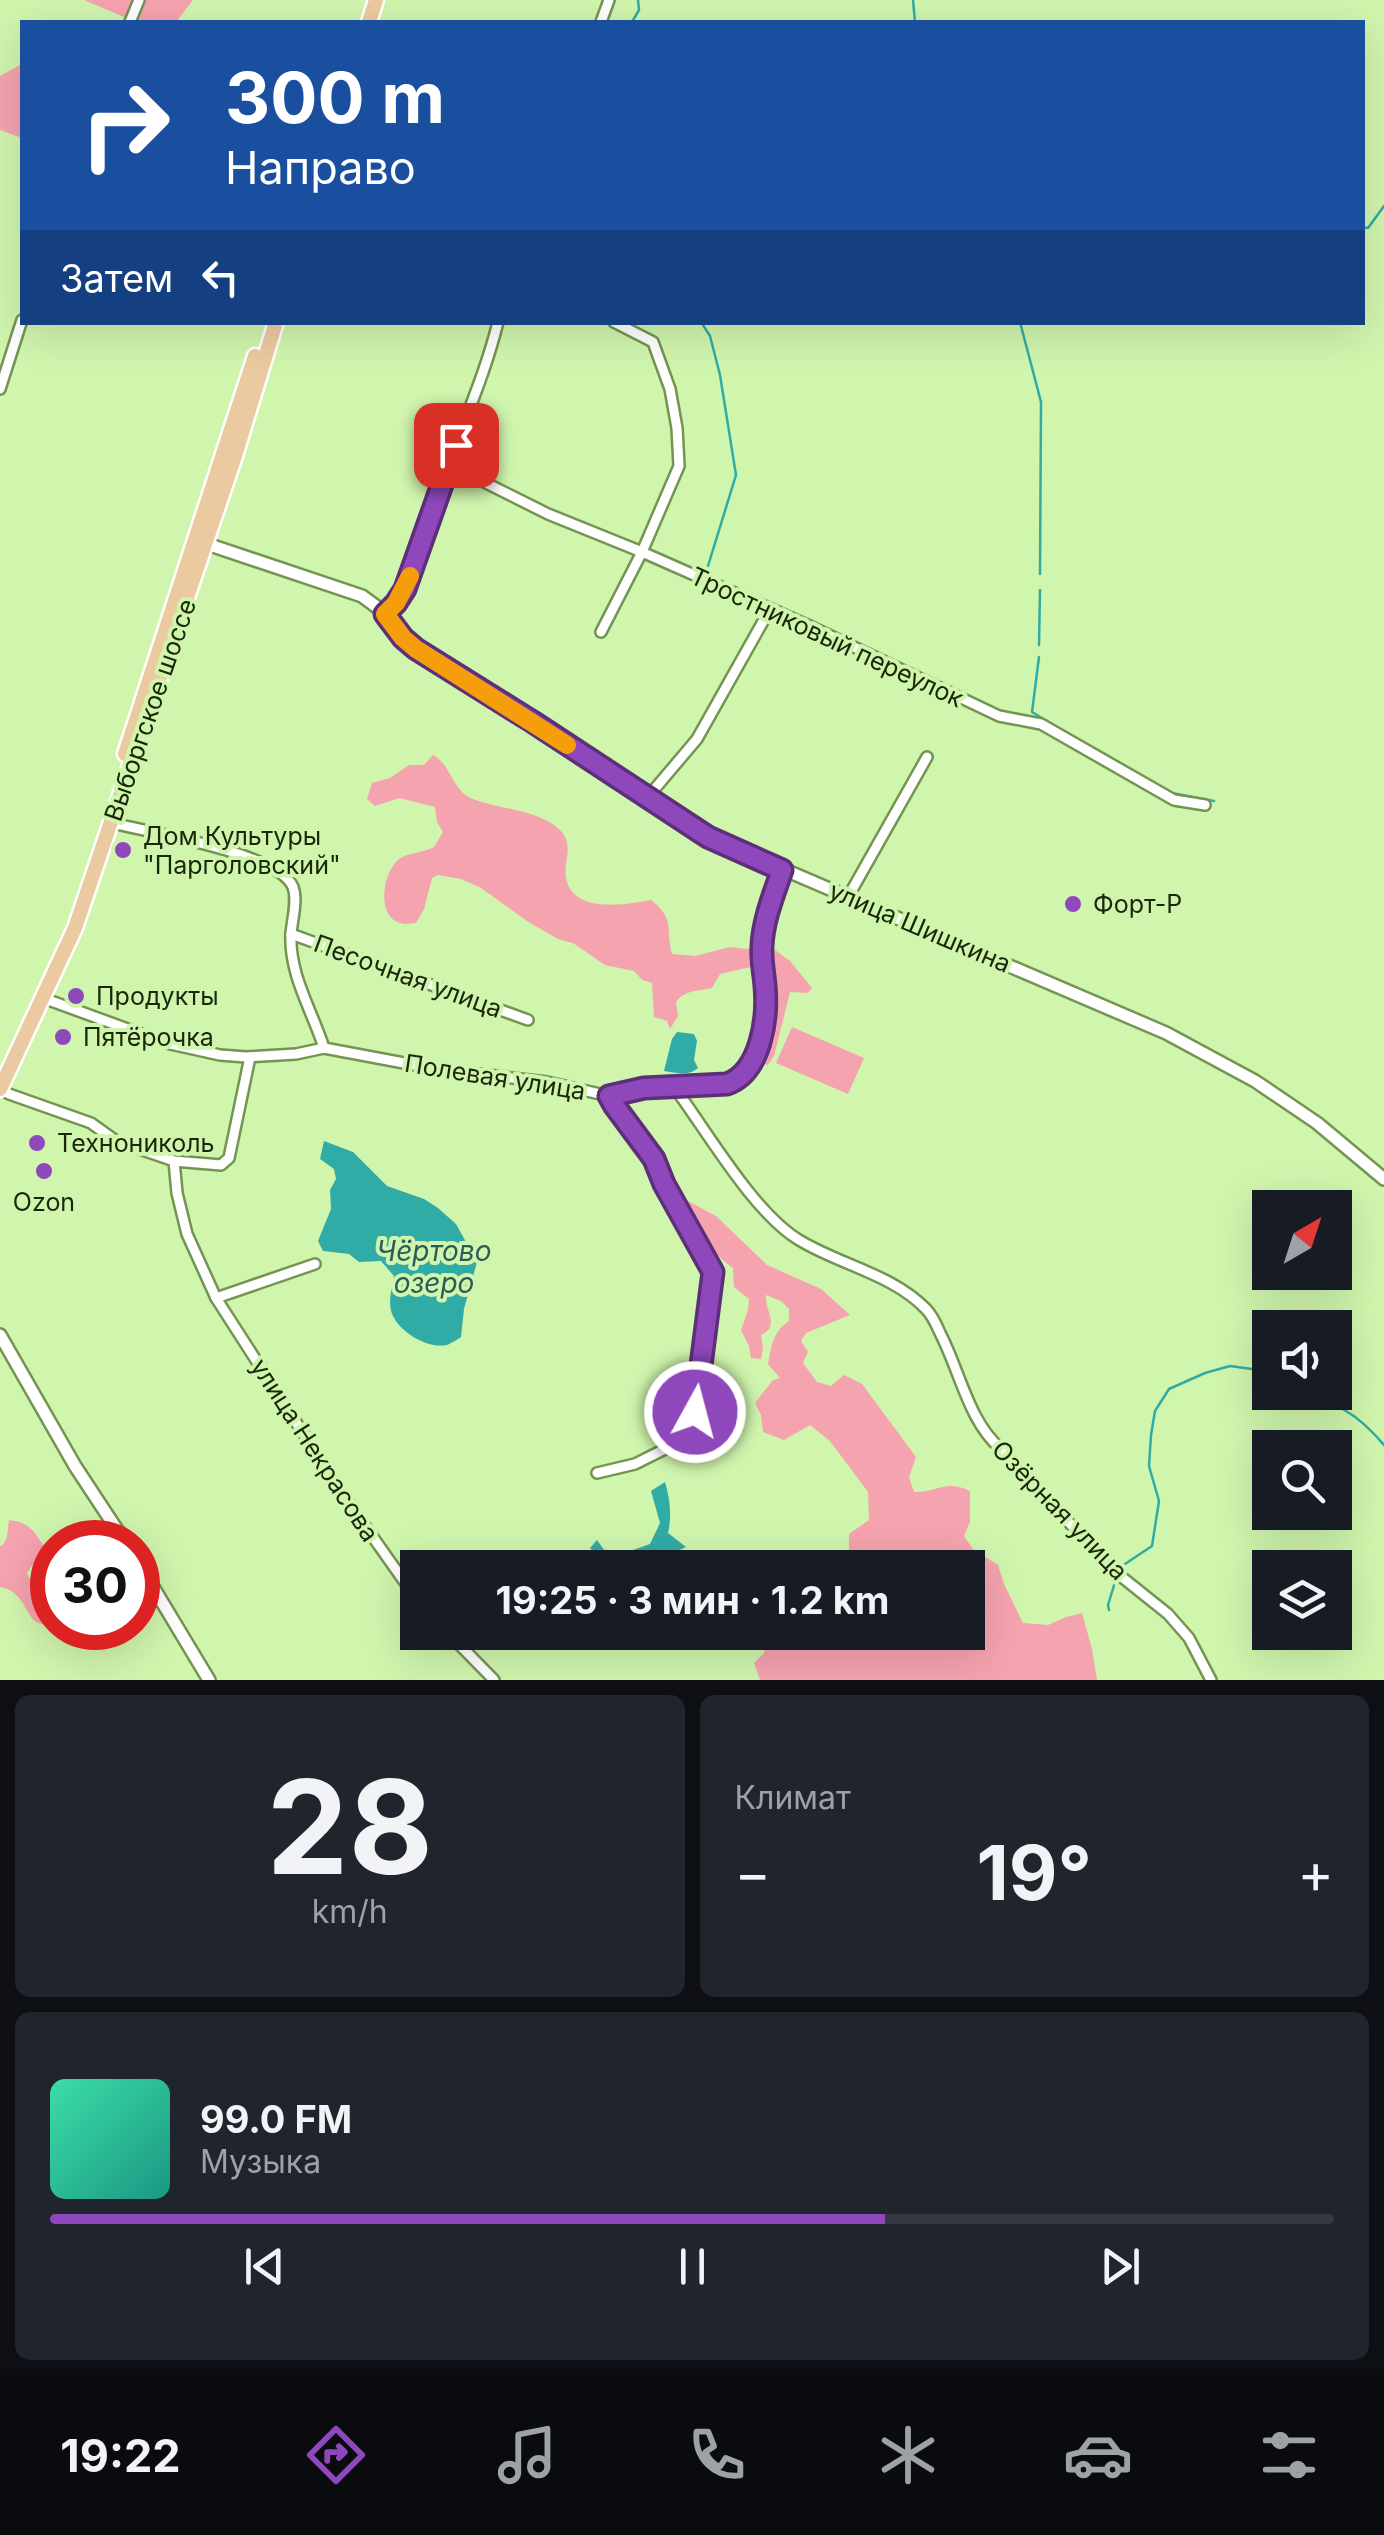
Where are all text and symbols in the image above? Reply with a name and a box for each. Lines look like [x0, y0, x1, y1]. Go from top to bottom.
text: 300 m [225, 55, 445, 140]
icon: right [60, 60, 190, 190]
text: Направо [225, 140, 416, 195]
icon: left [193, 250, 248, 305]
text: Затем [60, 255, 173, 301]
pin [414, 403, 499, 488]
icon: arrive [429, 418, 484, 473]
street label: Тростниковый переулок [686, 560, 969, 714]
street label: Выборгское шоссе [98, 595, 202, 825]
place label: Дом Культуры "Парголовский" [143, 821, 341, 880]
marker: Дом Культуры "Парголовский" [112, 839, 134, 861]
street label: улица Шишкина [825, 875, 1015, 979]
place label: Форт-Р [1093, 889, 1182, 919]
marker: Форт-Р [1062, 893, 1084, 915]
street label: Песочная улица [310, 928, 506, 1024]
place label: Продукты [96, 981, 219, 1011]
marker: Продукты [65, 985, 87, 1007]
place label: Пятёрочка [83, 1022, 214, 1052]
marker: Пятёрочка [52, 1026, 74, 1048]
street label: Полевая улица [402, 1048, 588, 1106]
place label: Технониколь [57, 1128, 215, 1158]
marker: Технониколь [26, 1132, 48, 1154]
marker: Ozon [33, 1160, 55, 1182]
place label: Ozon [13, 1187, 75, 1217]
north arrow [1252, 1190, 1352, 1290]
map controls [1252, 1190, 1352, 1650]
water label: Чёртово озеро [377, 1234, 491, 1300]
button: sound [1252, 1310, 1352, 1410]
street label: улица Некрасова [245, 1353, 385, 1547]
position arrow [643, 1360, 747, 1464]
button: search [1252, 1430, 1352, 1530]
street label: Озёрная улица [986, 1434, 1134, 1586]
speed limit sign: 30 [30, 1520, 160, 1650]
button: layers [1252, 1550, 1352, 1650]
text: 19:25 · 3 мин · 1.2 km [496, 1577, 889, 1623]
text: 28 [267, 1748, 433, 1905]
text: Климат [735, 1778, 851, 1817]
text: 19° [976, 1827, 1092, 1918]
text: − [735, 1840, 771, 1906]
text: + [1298, 1840, 1334, 1906]
text: km/h [312, 1892, 388, 1931]
text: 99.0 FM [200, 2096, 352, 2142]
text: Музыка [200, 2142, 321, 2181]
icon: previous [237, 2239, 292, 2294]
icon: pause [665, 2239, 720, 2294]
icon: next [1093, 2239, 1148, 2294]
icon: directions [301, 2420, 371, 2490]
icon: music [492, 2420, 562, 2490]
icon: phone [682, 2420, 752, 2490]
icon: climate [873, 2420, 943, 2490]
icon: car [1063, 2420, 1133, 2490]
icon: filters [1254, 2420, 1324, 2490]
text: 19:22 [60, 2428, 181, 2483]

